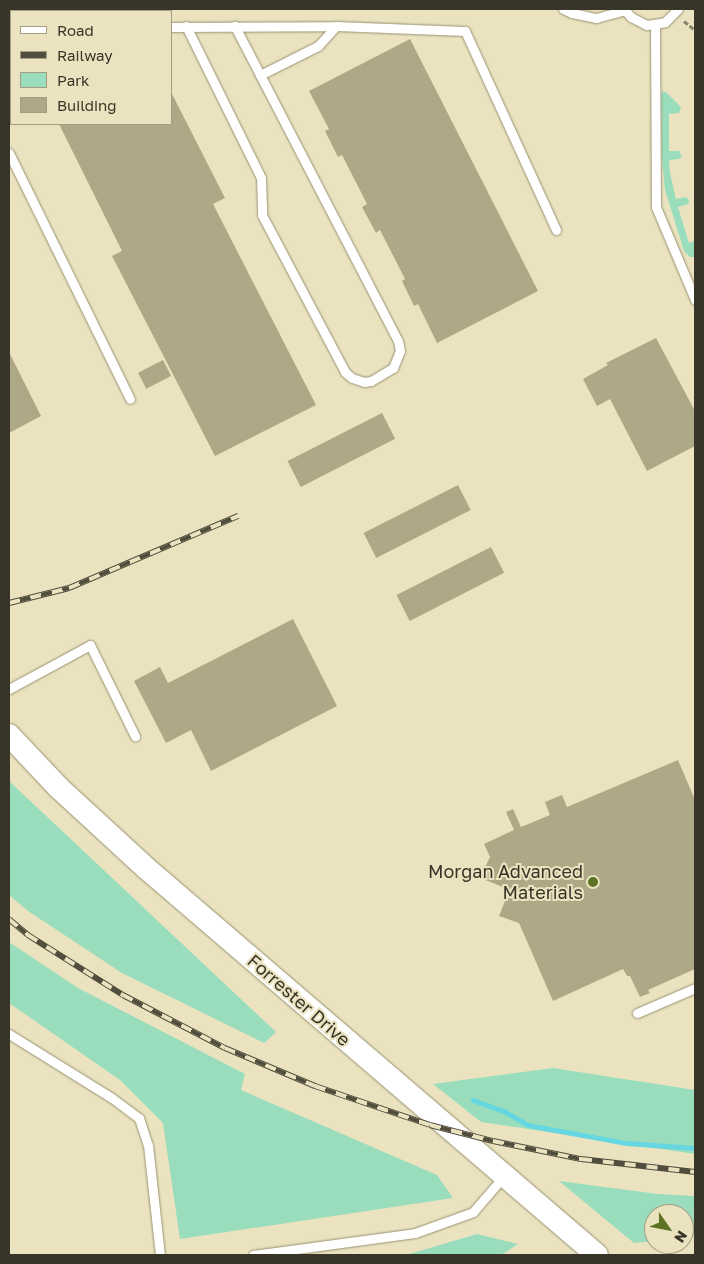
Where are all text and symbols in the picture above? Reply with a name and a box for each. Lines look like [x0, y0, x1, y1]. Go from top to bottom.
legend [10, 10, 172, 125]
text: Road [57, 21, 94, 39]
text: Railway [57, 46, 113, 64]
text: Park [57, 71, 89, 89]
text: Building [57, 96, 117, 114]
place label: Morgan Advanced Materials [428, 861, 583, 904]
marker: Morgan Advanced Materials [587, 876, 599, 888]
street label: Forrester Drive [243, 950, 355, 1050]
north arrow [644, 1204, 694, 1254]
text: N [671, 1228, 691, 1246]

